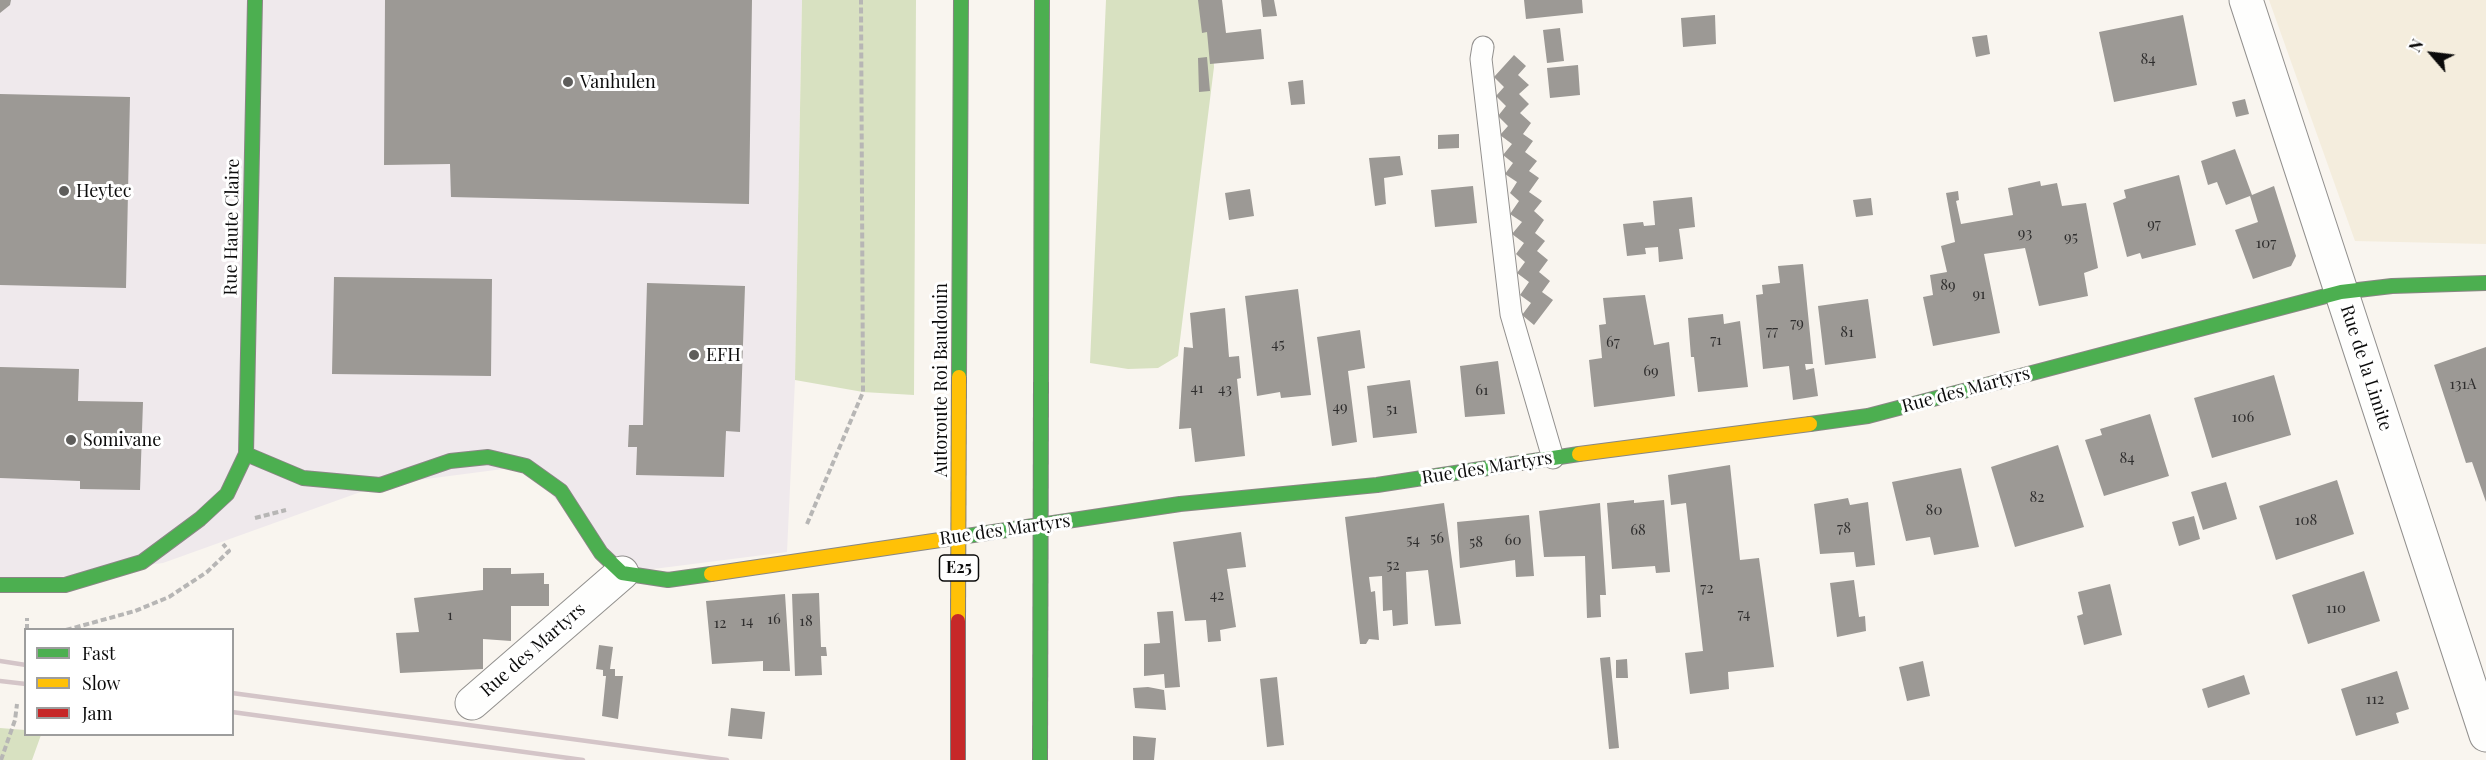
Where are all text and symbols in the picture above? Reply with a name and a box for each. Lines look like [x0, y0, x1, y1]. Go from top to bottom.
north arrow [2402, 24, 2462, 84]
text: N [2404, 35, 2428, 55]
house number: 84 [2140, 50, 2156, 68]
place label: Vanhulen [580, 71, 656, 93]
marker: Vanhulen [561, 75, 575, 89]
street label: Rue Haute Claire [220, 158, 244, 296]
place label: Heytec [76, 180, 132, 202]
marker: Heytec [57, 184, 71, 198]
house number: 97 [2147, 215, 2161, 233]
house number: 93 [2018, 224, 2032, 242]
house number: 95 [2064, 228, 2078, 246]
house number: 107 [2256, 234, 2276, 252]
house number: 89 [1940, 276, 1956, 294]
street label: Autoroute Roi Baudouin [930, 283, 952, 477]
house number: 91 [1972, 285, 1986, 303]
street label: Rue de la Limite [2335, 302, 2397, 434]
house number: 79 [1790, 314, 1804, 332]
house number: 77 [1766, 322, 1778, 340]
house number: 81 [1840, 323, 1854, 341]
house number: 71 [1710, 331, 1722, 349]
house number: 67 [1606, 333, 1620, 351]
house number: 45 [1271, 335, 1285, 353]
place label: EFH [706, 344, 741, 366]
marker: EFH [687, 348, 701, 362]
house number: 69 [1643, 362, 1659, 380]
street label: Rue des Martyrs [1900, 363, 2032, 417]
house number: 131A [2449, 375, 2477, 393]
house number: 41 [1191, 379, 1203, 397]
house number: 43 [1218, 380, 1232, 398]
house number: 61 [1475, 381, 1489, 399]
house number: 49 [1332, 398, 1348, 416]
house number: 51 [1386, 400, 1398, 418]
house number: 106 [2232, 408, 2254, 426]
place label: Somivane [83, 429, 161, 451]
marker: Somivane [64, 433, 78, 447]
street label: Rue des Martyrs [1420, 447, 1554, 489]
house number: 84 [2119, 449, 2135, 467]
house number: 82 [2030, 488, 2044, 506]
house number: 80 [1926, 501, 1942, 519]
street label: Rue des Martyrs [938, 510, 1072, 550]
house number: 108 [2295, 511, 2317, 529]
house number: 78 [1837, 519, 1851, 537]
house number: 68 [1630, 521, 1646, 539]
house number: 56 [1430, 529, 1444, 547]
house number: 54 [1406, 531, 1420, 549]
house number: 60 [1505, 531, 1521, 549]
house number: 58 [1469, 533, 1483, 551]
road number: E25 [940, 555, 978, 581]
house number: 52 [1386, 556, 1400, 574]
house number: 72 [1700, 579, 1714, 597]
house number: 42 [1210, 586, 1224, 604]
street label: Rue des Martyrs [476, 599, 590, 701]
house number: 110 [2326, 599, 2346, 617]
house number: 74 [1738, 605, 1750, 623]
house number: 1 [447, 606, 453, 624]
house number: 16 [767, 610, 781, 628]
house number: 14 [741, 612, 753, 630]
house number: 18 [799, 612, 813, 630]
house number: 12 [714, 614, 726, 632]
legend [24, 628, 234, 736]
text: Fast [82, 641, 115, 665]
text: Slow [82, 671, 120, 695]
house number: 112 [2366, 690, 2384, 708]
text: Jam [82, 701, 112, 725]

